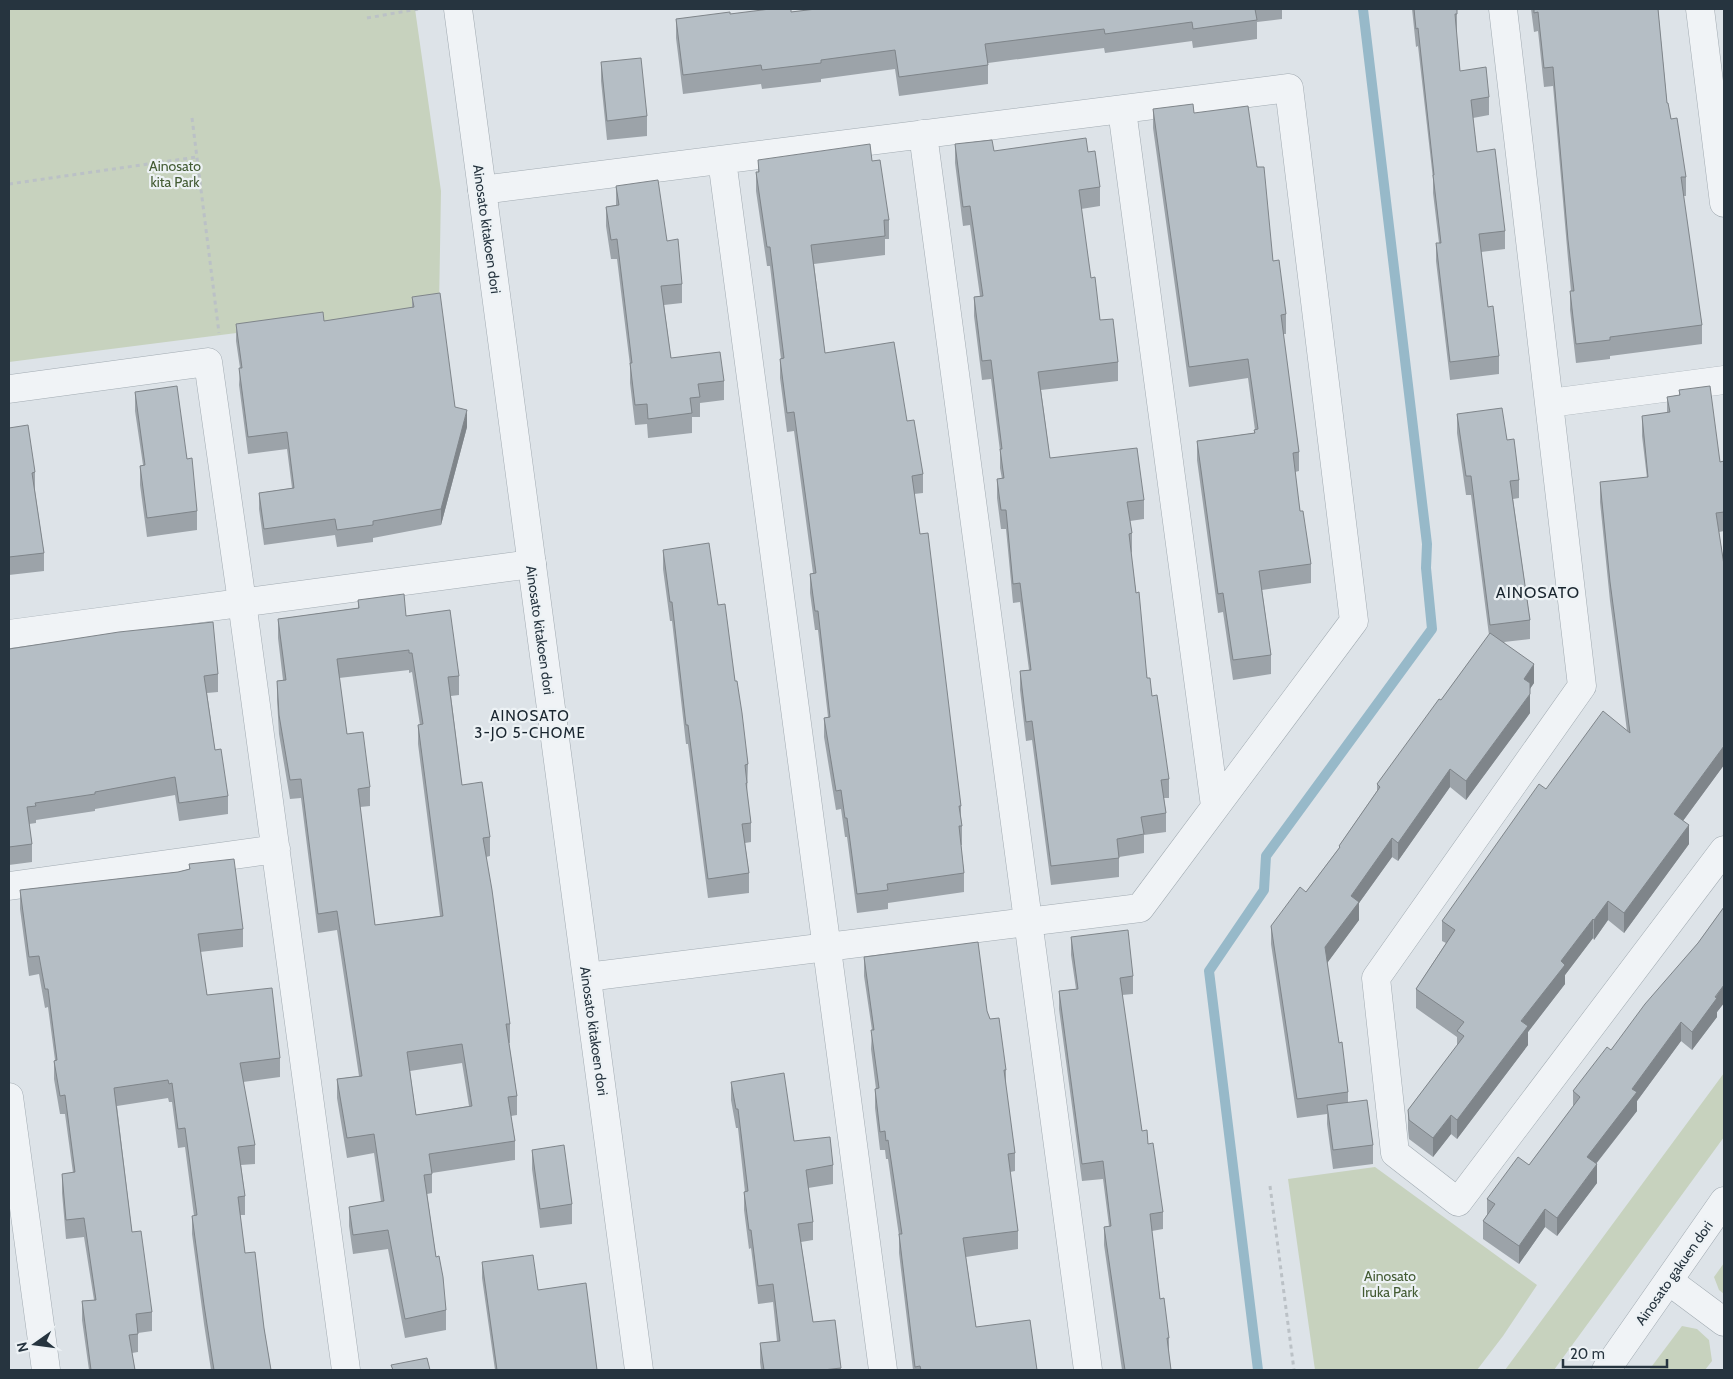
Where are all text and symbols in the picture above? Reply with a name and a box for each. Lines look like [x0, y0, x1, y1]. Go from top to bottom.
park label: Ainosato kita Park [149, 157, 201, 191]
street label: Ainosato kitakoen dori [469, 163, 505, 295]
street label: Ainosato kitakoen dori [522, 564, 558, 696]
district label: AINOSATO [1496, 583, 1580, 602]
district label: AINOSATO 3-JO 5-CHOME [474, 707, 586, 742]
street label: Ainosato kitakoen dori [576, 965, 612, 1097]
street label: Ainosato gakuen dori [1631, 1217, 1717, 1329]
park label: Ainosato Iruka Park [1362, 1267, 1419, 1301]
north arrow [10, 1319, 60, 1369]
scale bar [1563, 1336, 1667, 1368]
text: N [12, 1340, 32, 1354]
text: 20 m [1570, 1345, 1605, 1363]

